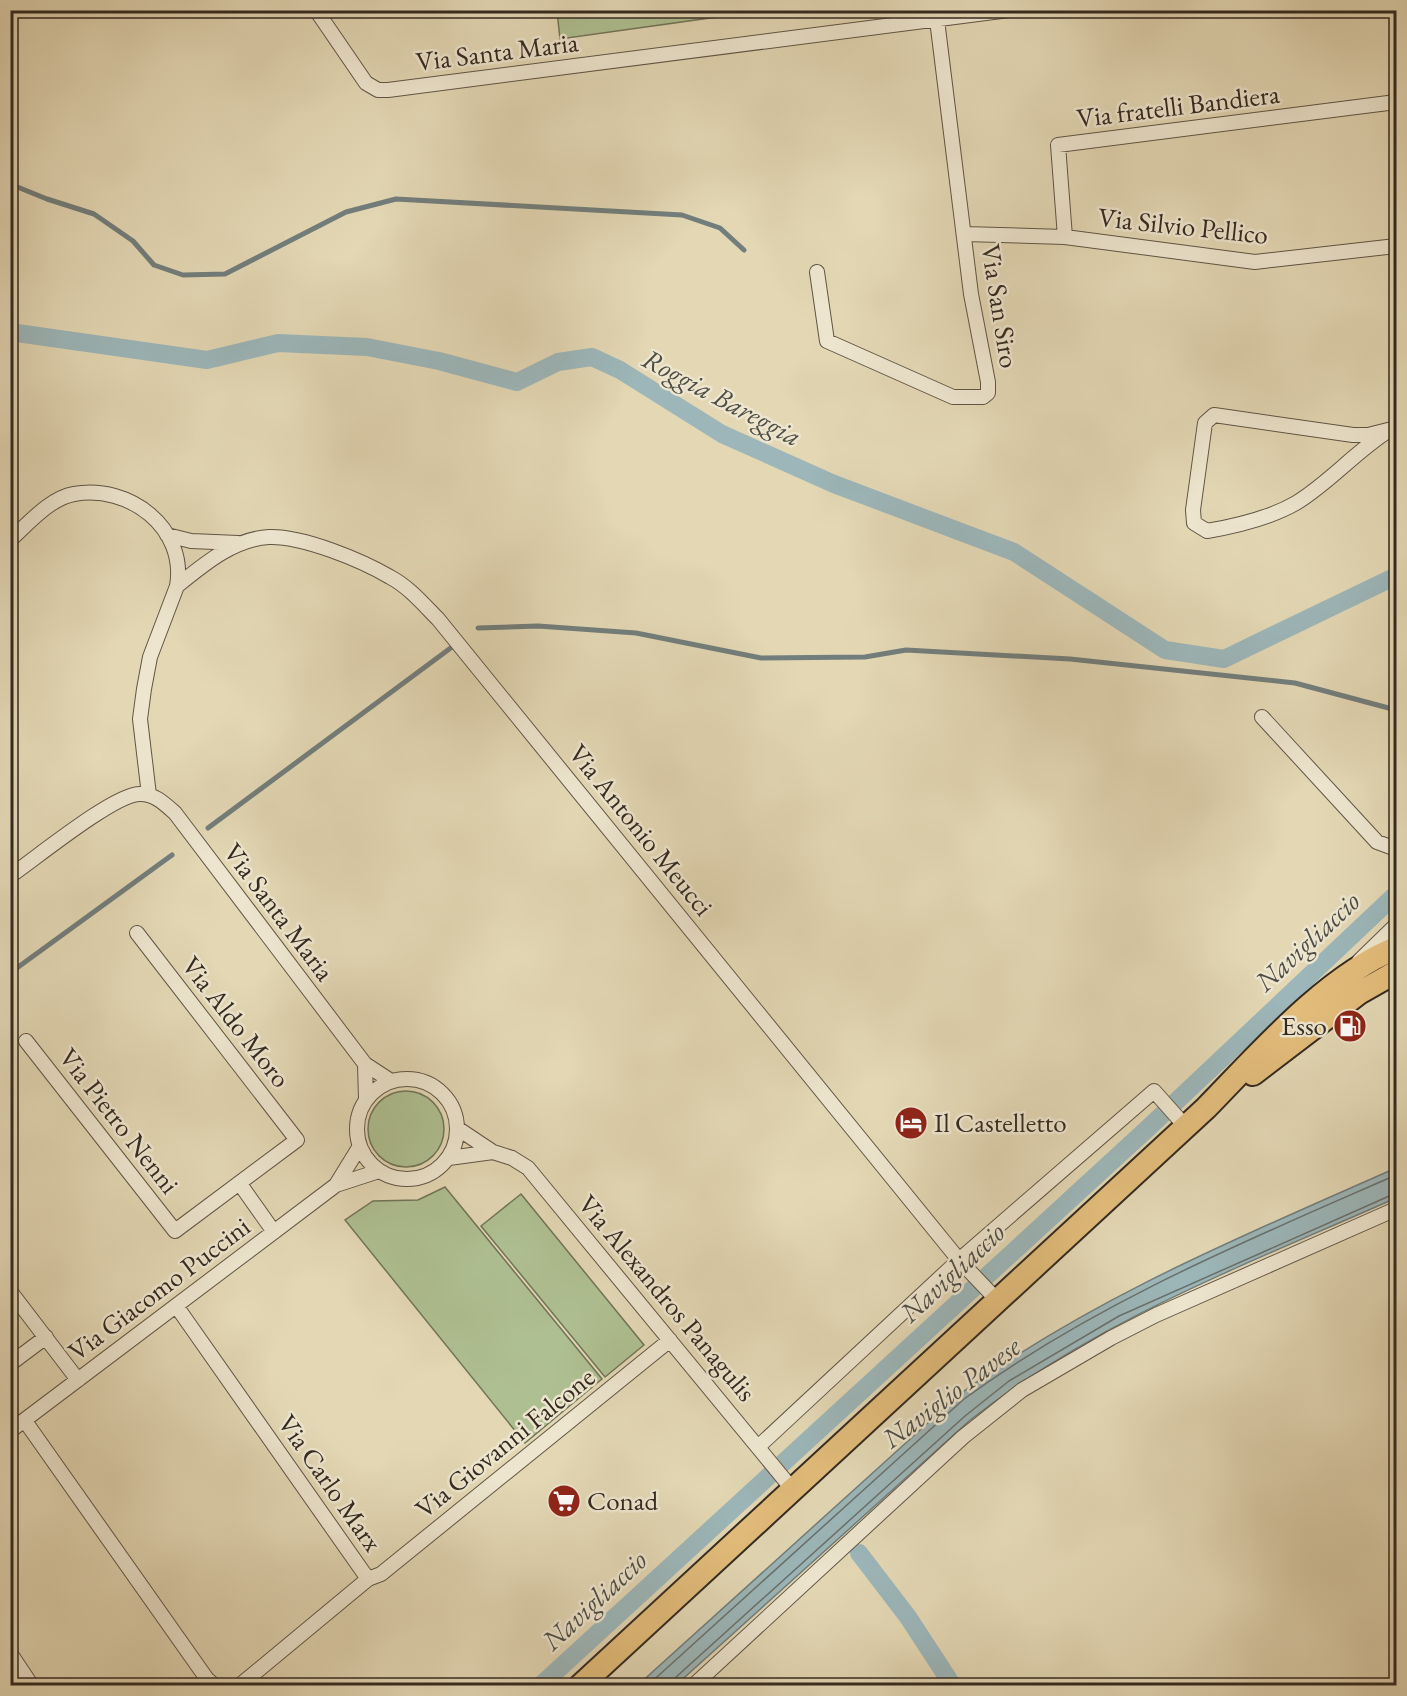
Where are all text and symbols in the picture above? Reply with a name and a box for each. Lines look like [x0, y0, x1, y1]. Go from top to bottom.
street label: Via Santa Maria [414, 24, 580, 79]
street label: Via fratelli Bandiera [1074, 76, 1282, 135]
street label: Via Silvio Pellico [1096, 199, 1270, 252]
street label: Via San Siro [973, 241, 1028, 370]
water label: Roggia Bareggia [636, 340, 808, 454]
street label: Via Antonio Meucci [561, 737, 722, 923]
street label: Via Santa Maria [216, 836, 343, 988]
water label: Navigliaccio [1246, 883, 1368, 1000]
street label: Via Aldo Moro [174, 949, 299, 1095]
place label: Esso [1281, 1008, 1327, 1043]
fuel station icon: Esso [1332, 1008, 1368, 1044]
street label: Via Pietro Nenni [52, 1041, 188, 1201]
hotel icon: Il Castelletto [893, 1105, 929, 1141]
place label: Il Castelletto [934, 1105, 1067, 1140]
street label: Via Alexandros Panagulis [571, 1187, 764, 1408]
street label: Via Giacomo Puccini [61, 1208, 257, 1369]
water label: Navigliaccio [891, 1214, 1013, 1331]
water label: Naviglio Pavese [874, 1328, 1028, 1456]
street label: Via Giovanni Falcone [408, 1359, 602, 1526]
street label: Via Carlo Marx [270, 1407, 391, 1559]
supermarket icon: Conad [546, 1483, 582, 1519]
place label: Conad [587, 1483, 659, 1518]
water label: Navigliaccio [533, 1542, 655, 1659]

